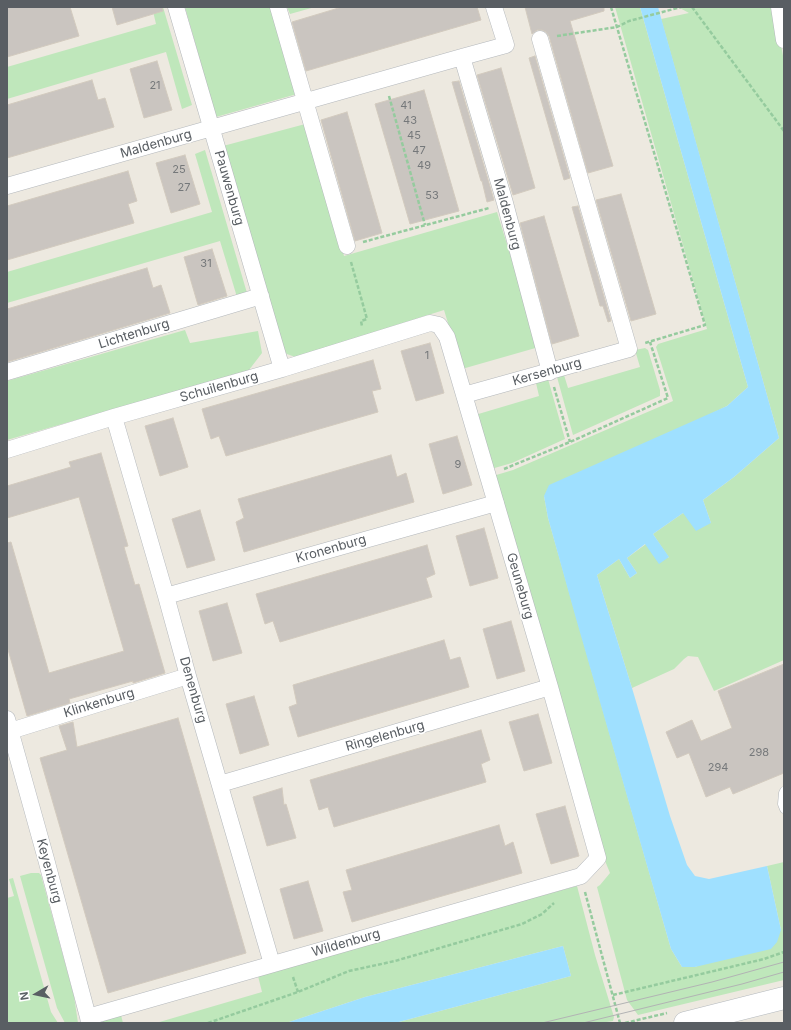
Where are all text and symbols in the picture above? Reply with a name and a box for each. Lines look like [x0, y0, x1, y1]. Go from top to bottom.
house number: 21 [149, 79, 161, 93]
house number: 41 [400, 99, 412, 113]
house number: 43 [403, 114, 417, 128]
street label: Maldenburg [118, 126, 194, 162]
house number: 45 [407, 129, 421, 143]
house number: 47 [412, 144, 426, 158]
street label: Pauwenburg [211, 149, 247, 227]
house number: 49 [417, 159, 431, 173]
house number: 25 [172, 163, 186, 177]
street label: Maldenburg [490, 176, 524, 252]
house number: 27 [178, 181, 190, 195]
house number: 53 [425, 189, 439, 203]
house number: 31 [200, 257, 212, 271]
street label: Lichtenburg [97, 316, 171, 352]
house number: 1 [425, 349, 429, 363]
street label: Kersenburg [511, 355, 583, 389]
street label: Schuilenburg [178, 368, 260, 406]
house number: 9 [455, 458, 461, 472]
street label: Kronenburg [294, 532, 368, 566]
street label: Geuneburg [503, 551, 537, 621]
street label: Denenburg [176, 655, 210, 725]
street label: Klinkenburg [62, 685, 136, 721]
street label: Ringelenburg [344, 717, 426, 755]
house number: 298 [749, 746, 769, 760]
house number: 294 [708, 761, 728, 775]
street label: Keyenburg [33, 837, 65, 905]
street label: Wildenburg [310, 926, 382, 960]
north arrow [16, 974, 56, 1014]
text: N [17, 991, 32, 1001]

